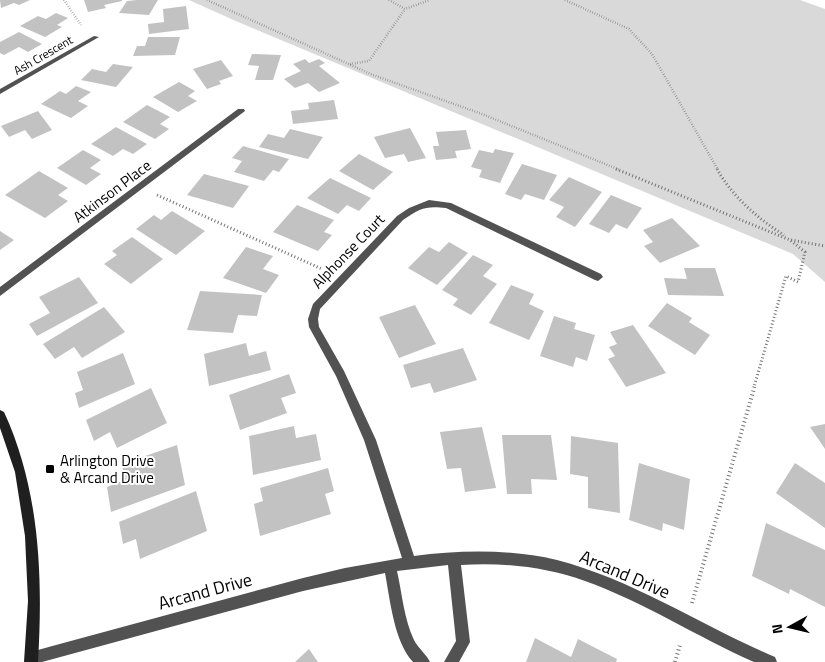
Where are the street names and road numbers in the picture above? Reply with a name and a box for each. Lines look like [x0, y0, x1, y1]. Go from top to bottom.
street label: Ash Crescent [10, 30, 77, 80]
street label: Atkinson Place [68, 154, 156, 228]
street label: Alphonse Court [306, 208, 390, 294]
street label: Arcand Drive [575, 543, 675, 605]
street label: Arcand Drive [155, 566, 255, 616]

